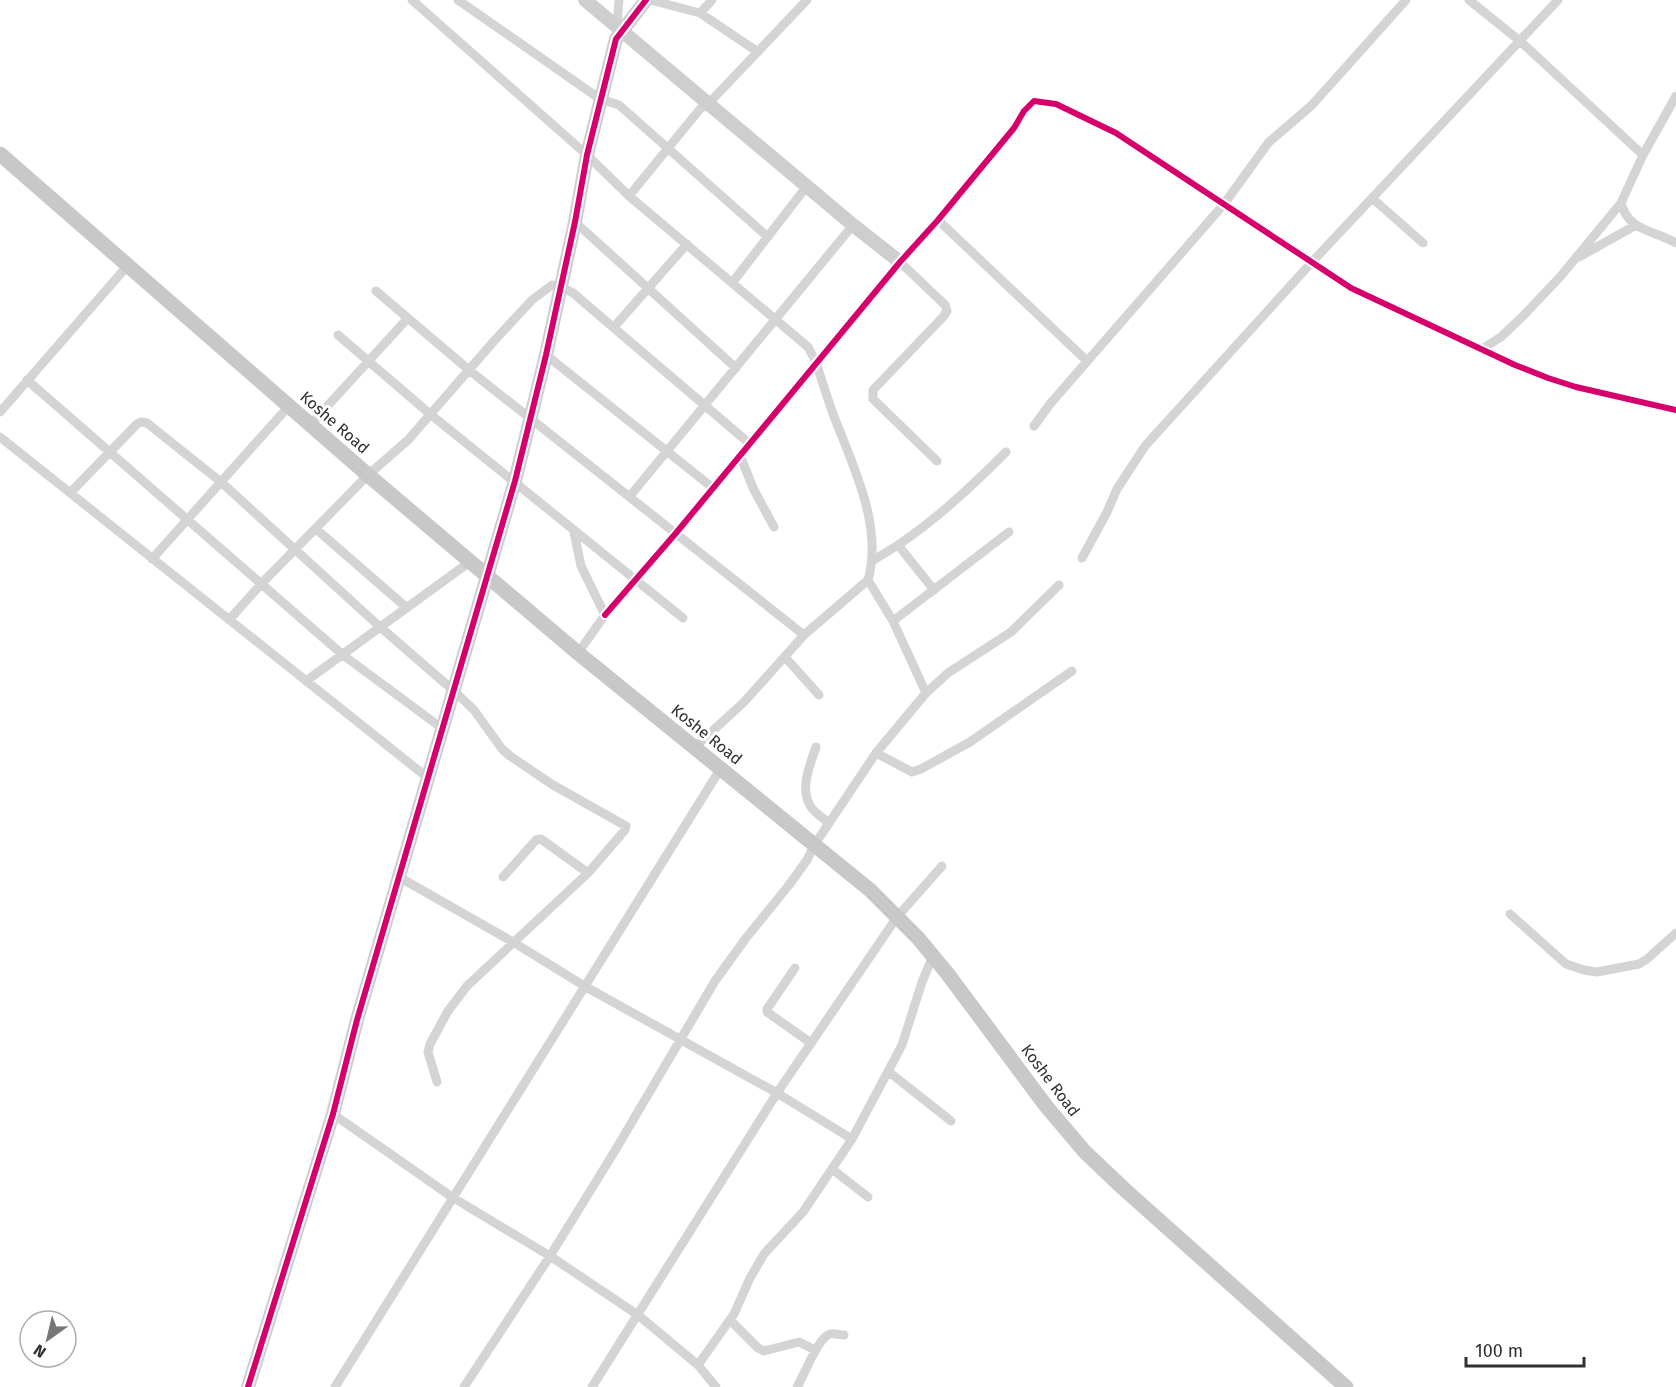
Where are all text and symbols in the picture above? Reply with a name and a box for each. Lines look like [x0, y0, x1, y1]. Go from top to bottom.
street label: Koshe Road [296, 387, 373, 458]
street label: Koshe Road [668, 700, 746, 769]
street label: Koshe Road [1017, 1041, 1084, 1120]
north arrow [18, 1309, 78, 1369]
scale bar [1466, 1330, 1584, 1368]
text: N [30, 1340, 50, 1362]
text: 100 m [1475, 1340, 1523, 1362]

